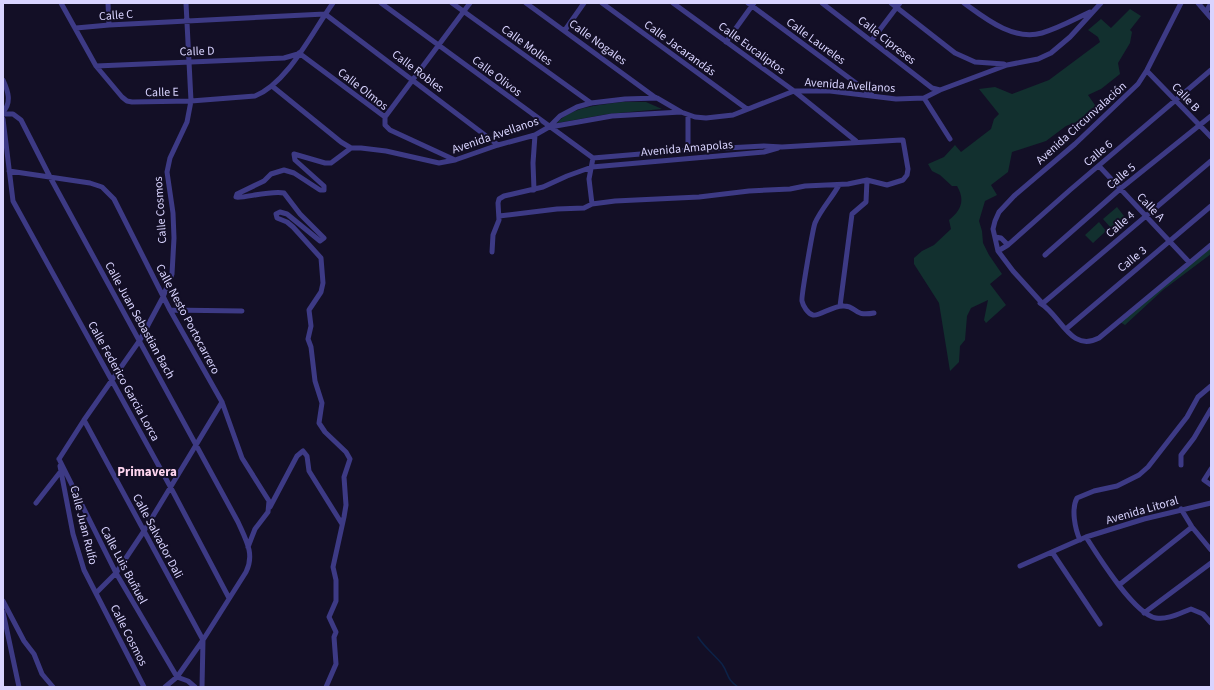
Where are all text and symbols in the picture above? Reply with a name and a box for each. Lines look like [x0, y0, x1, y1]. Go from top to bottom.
street label: Calle C [98, 6, 134, 25]
street label: Calle Cipreses [854, 12, 919, 69]
street label: Calle Laureles [782, 14, 849, 69]
street label: Calle Nogales [565, 16, 630, 69]
street label: Calle Jacarandás [640, 17, 719, 80]
street label: Calle Eucaliptos [715, 18, 789, 79]
street label: Calle Molles [498, 21, 556, 70]
street label: Calle D [179, 42, 215, 61]
street label: Calle Robles [388, 46, 447, 97]
street label: Calle Olivos [468, 52, 525, 101]
street label: Calle Olmos [334, 64, 392, 115]
street label: Avenida Avellanos [804, 74, 896, 97]
street label: Avenida Circunvalación [1032, 78, 1130, 169]
street label: Calle B [1168, 79, 1204, 116]
street label: Calle E [145, 84, 179, 101]
street label: Avenida Avellanos [449, 113, 541, 158]
street label: Avenida Amapolas [640, 136, 734, 161]
street label: Calle 6 [1080, 136, 1117, 171]
street label: Calle 5 [1103, 159, 1140, 194]
street label: Calle Cosmos [150, 176, 171, 244]
street label: Calle A [1133, 189, 1169, 226]
street label: Calle 4 [1102, 207, 1139, 242]
street label: Calle 3 [1114, 242, 1151, 276]
street label: Calle Juan Sebastian Bach [100, 259, 179, 382]
street label: Calle Nesto Portocarrero [151, 261, 224, 377]
street label: Calle Federico Garcia Lorca [83, 318, 164, 444]
district label: Primavera [117, 463, 177, 481]
street label: Calle Juan Rulfo [65, 484, 102, 566]
street label: Calle Salvador Dali [128, 491, 187, 582]
street label: Avenida Litoral [1104, 492, 1180, 529]
street label: Calle Luis Buñuel [96, 523, 151, 607]
street label: Calle Cosmos [106, 601, 151, 669]

